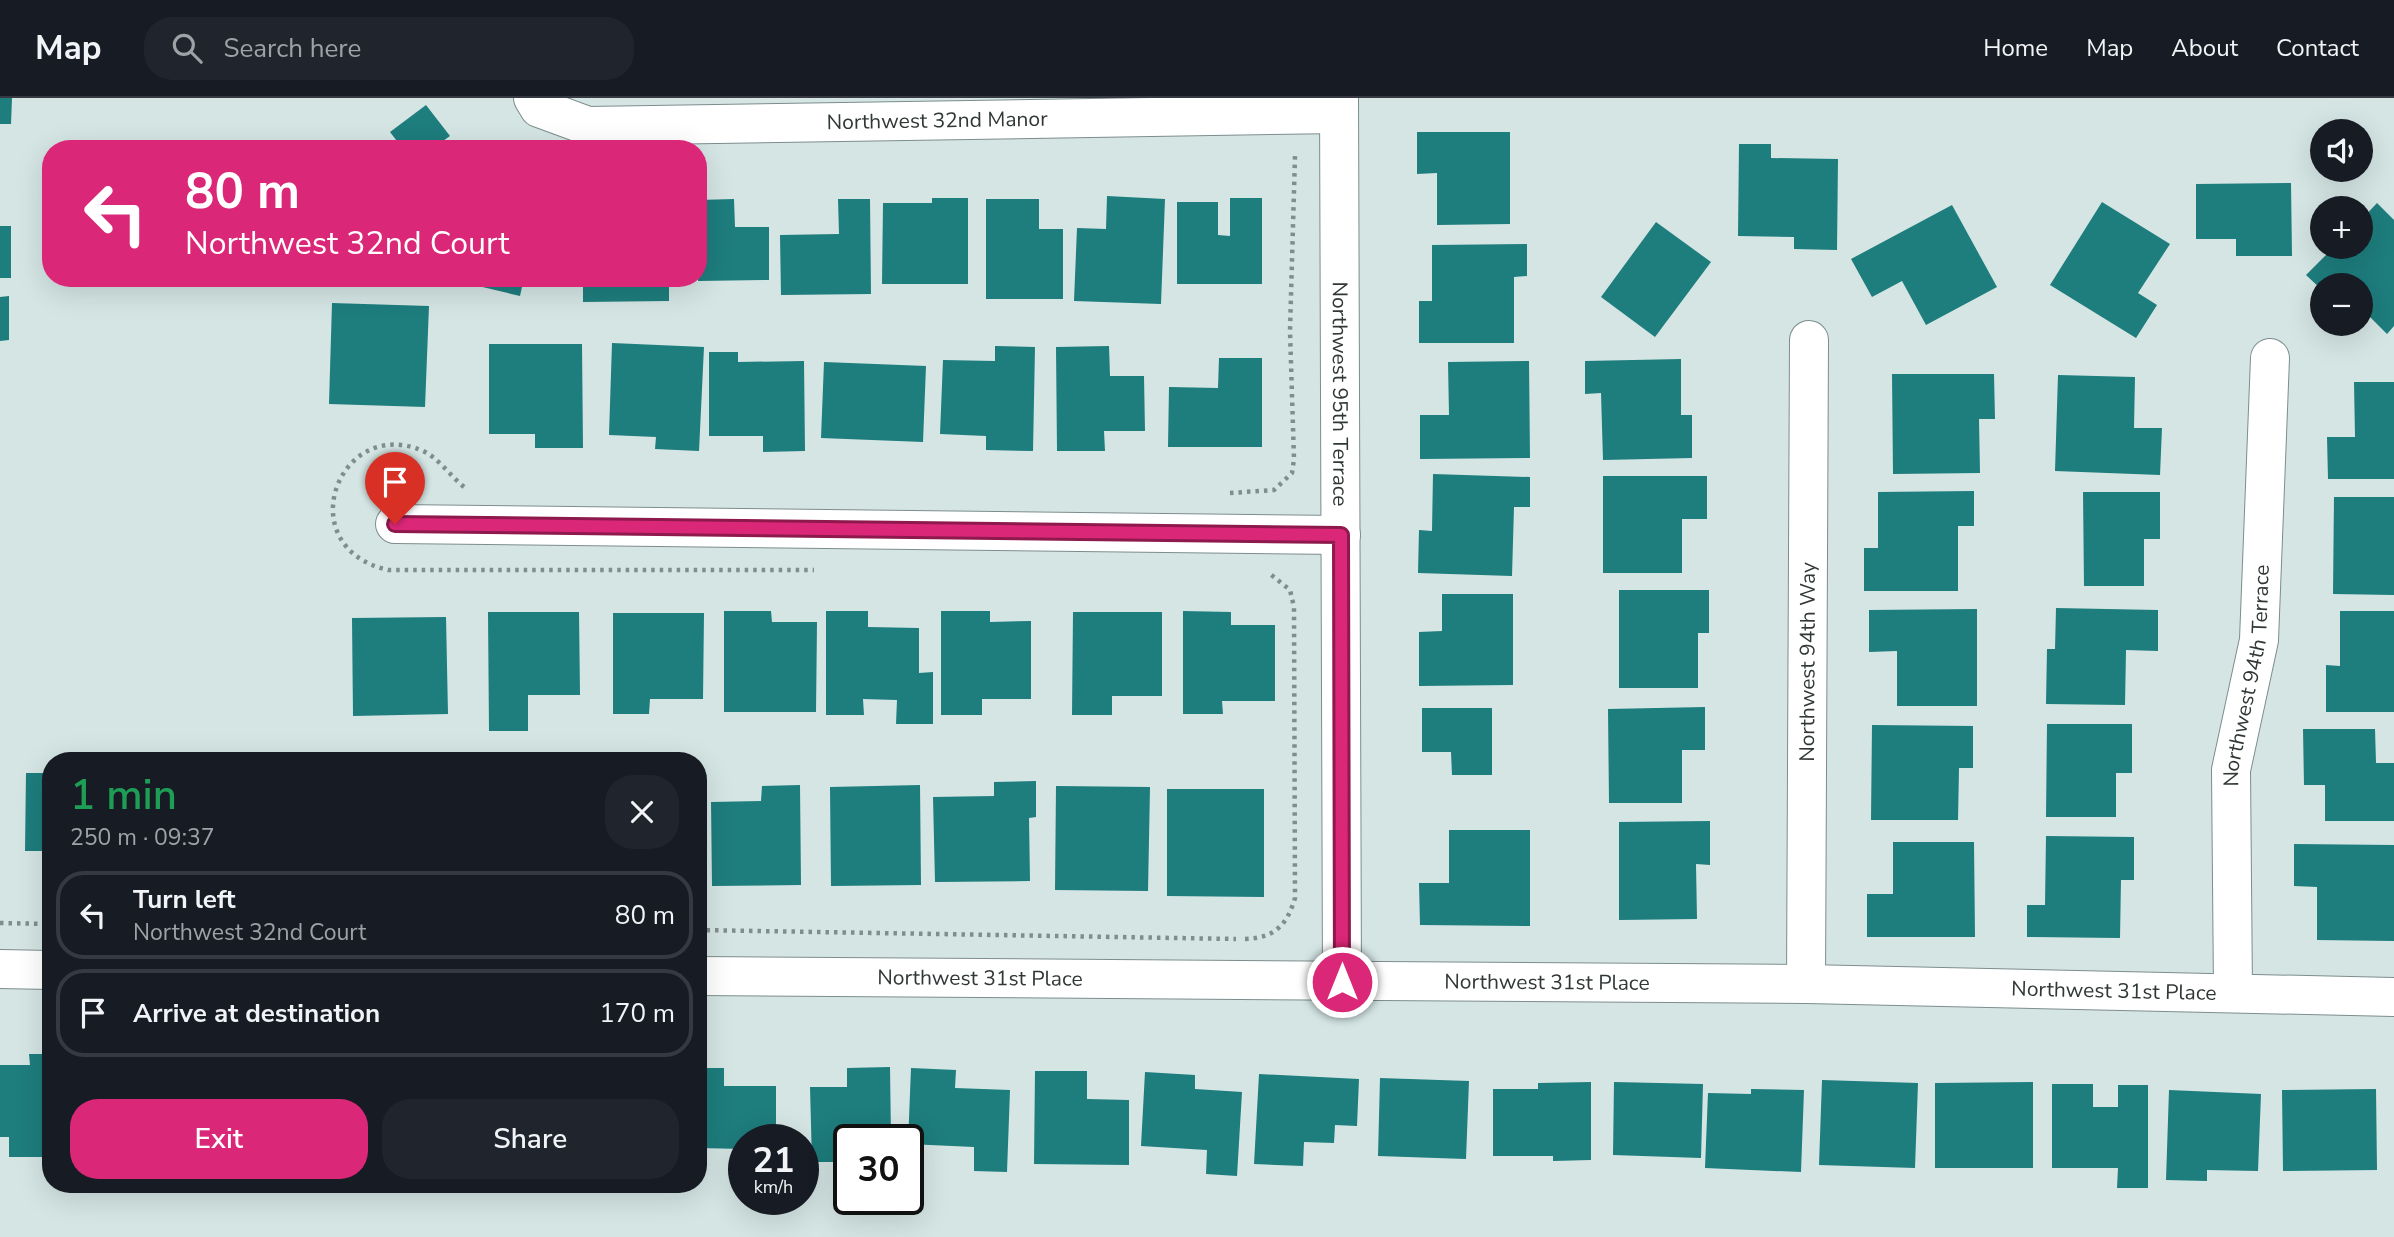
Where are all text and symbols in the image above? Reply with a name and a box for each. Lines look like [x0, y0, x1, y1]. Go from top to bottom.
search box [144, 17, 634, 80]
text: Map [35, 26, 102, 71]
icon: search [168, 29, 206, 67]
text: Search here [224, 31, 361, 66]
text: Home [1983, 32, 2048, 64]
text: Map [2086, 32, 2133, 64]
text: About [2171, 32, 2238, 64]
text: Contact [2276, 32, 2359, 64]
street label: Northwest 32nd Manor [826, 105, 1048, 136]
map controls [2310, 119, 2373, 336]
button: sound [2310, 119, 2373, 182]
text: 80 m [185, 158, 300, 225]
icon: left [70, 168, 161, 259]
button: + [2310, 196, 2373, 259]
text: Northwest 32nd Court [185, 222, 509, 265]
button: − [2310, 273, 2373, 336]
street label: Northwest 95th Terrace [1326, 281, 1354, 507]
pin [365, 452, 425, 524]
icon: arrive [376, 463, 414, 501]
street label: Northwest 94th Way [1793, 562, 1822, 762]
street label: Northwest 94th Terrace [2217, 564, 2276, 787]
text: 1 min [70, 767, 177, 824]
button: close [605, 775, 679, 849]
text: 250 m · 09:37 [70, 822, 215, 853]
text: Turn left [133, 882, 236, 917]
icon: left [74, 896, 112, 934]
text: 80 m [615, 898, 675, 933]
text: Northwest 32nd Court [133, 917, 366, 948]
position arrow [1305, 945, 1379, 1019]
street label: Northwest 31st Place [877, 963, 1083, 993]
street label: Northwest 31st Place [1444, 967, 1650, 997]
street label: Northwest 31st Place [2011, 975, 2217, 1007]
icon: arrive [74, 994, 112, 1032]
text: Arrive at destination [133, 996, 380, 1031]
text: 170 m [599, 996, 675, 1031]
button: Exit [70, 1099, 368, 1179]
button: Share [382, 1099, 679, 1179]
speed limit sign: 30 [833, 1124, 924, 1215]
text: 21 [752, 1137, 795, 1184]
text: km/h [754, 1175, 793, 1199]

